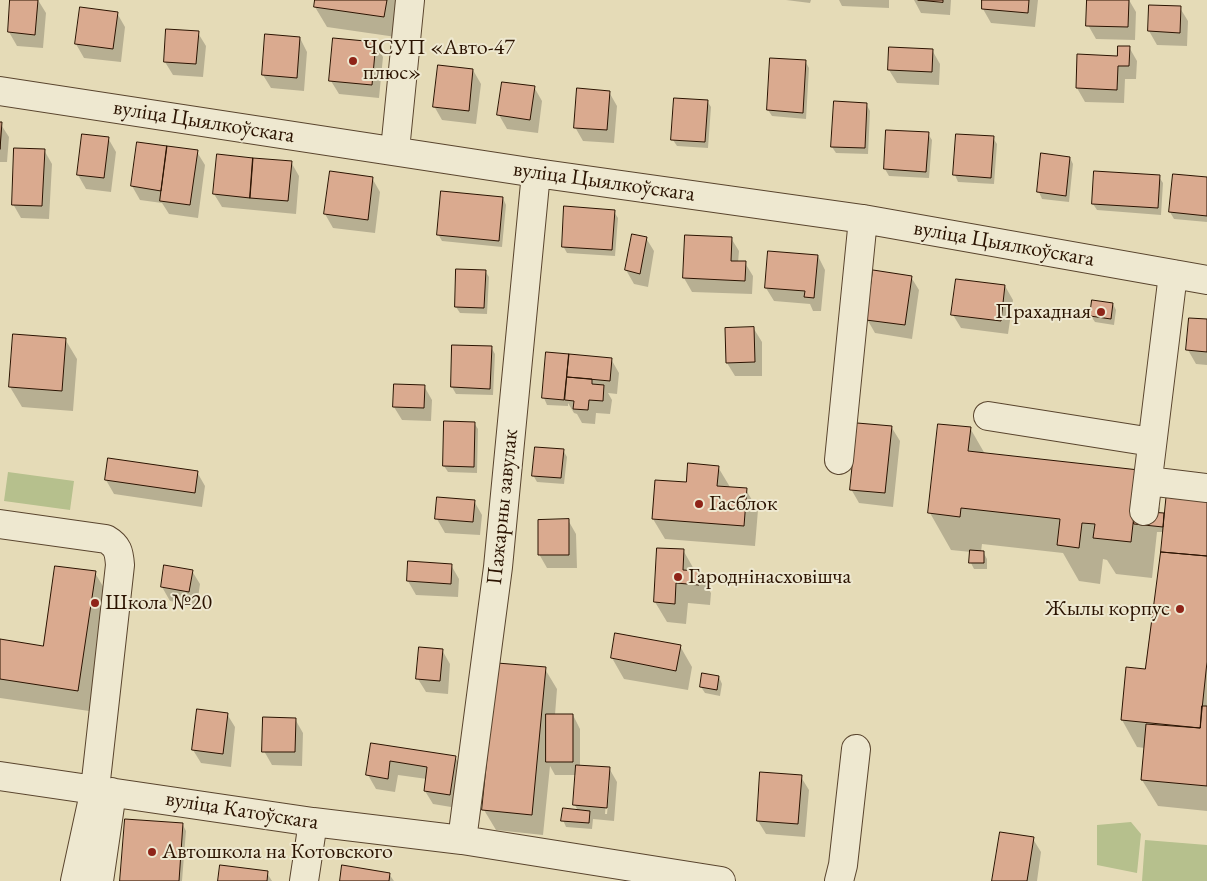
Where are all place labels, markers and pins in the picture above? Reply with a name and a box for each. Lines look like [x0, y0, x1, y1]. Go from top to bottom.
place label: ЧСУП «Авто-47 плюс» [363, 35, 515, 86]
marker: ЧСУП «Авто-47 плюс» [347, 55, 359, 67]
place label: Прахадная [995, 299, 1091, 325]
marker: Прахадная [1095, 306, 1107, 318]
place label: Гасблок [709, 491, 778, 517]
marker: Гасблок [693, 498, 705, 510]
place label: Гароднінасховішча [688, 564, 851, 590]
marker: Гароднінасховішча [672, 571, 684, 583]
place label: Школа №20 [105, 590, 212, 616]
place label: Жылы корпус [1045, 596, 1170, 622]
marker: Школа №20 [89, 597, 101, 609]
marker: Жылы корпус [1174, 603, 1186, 615]
place label: Автошкола на Котовского [162, 839, 393, 865]
marker: Автошкола на Котовского [146, 846, 158, 858]

